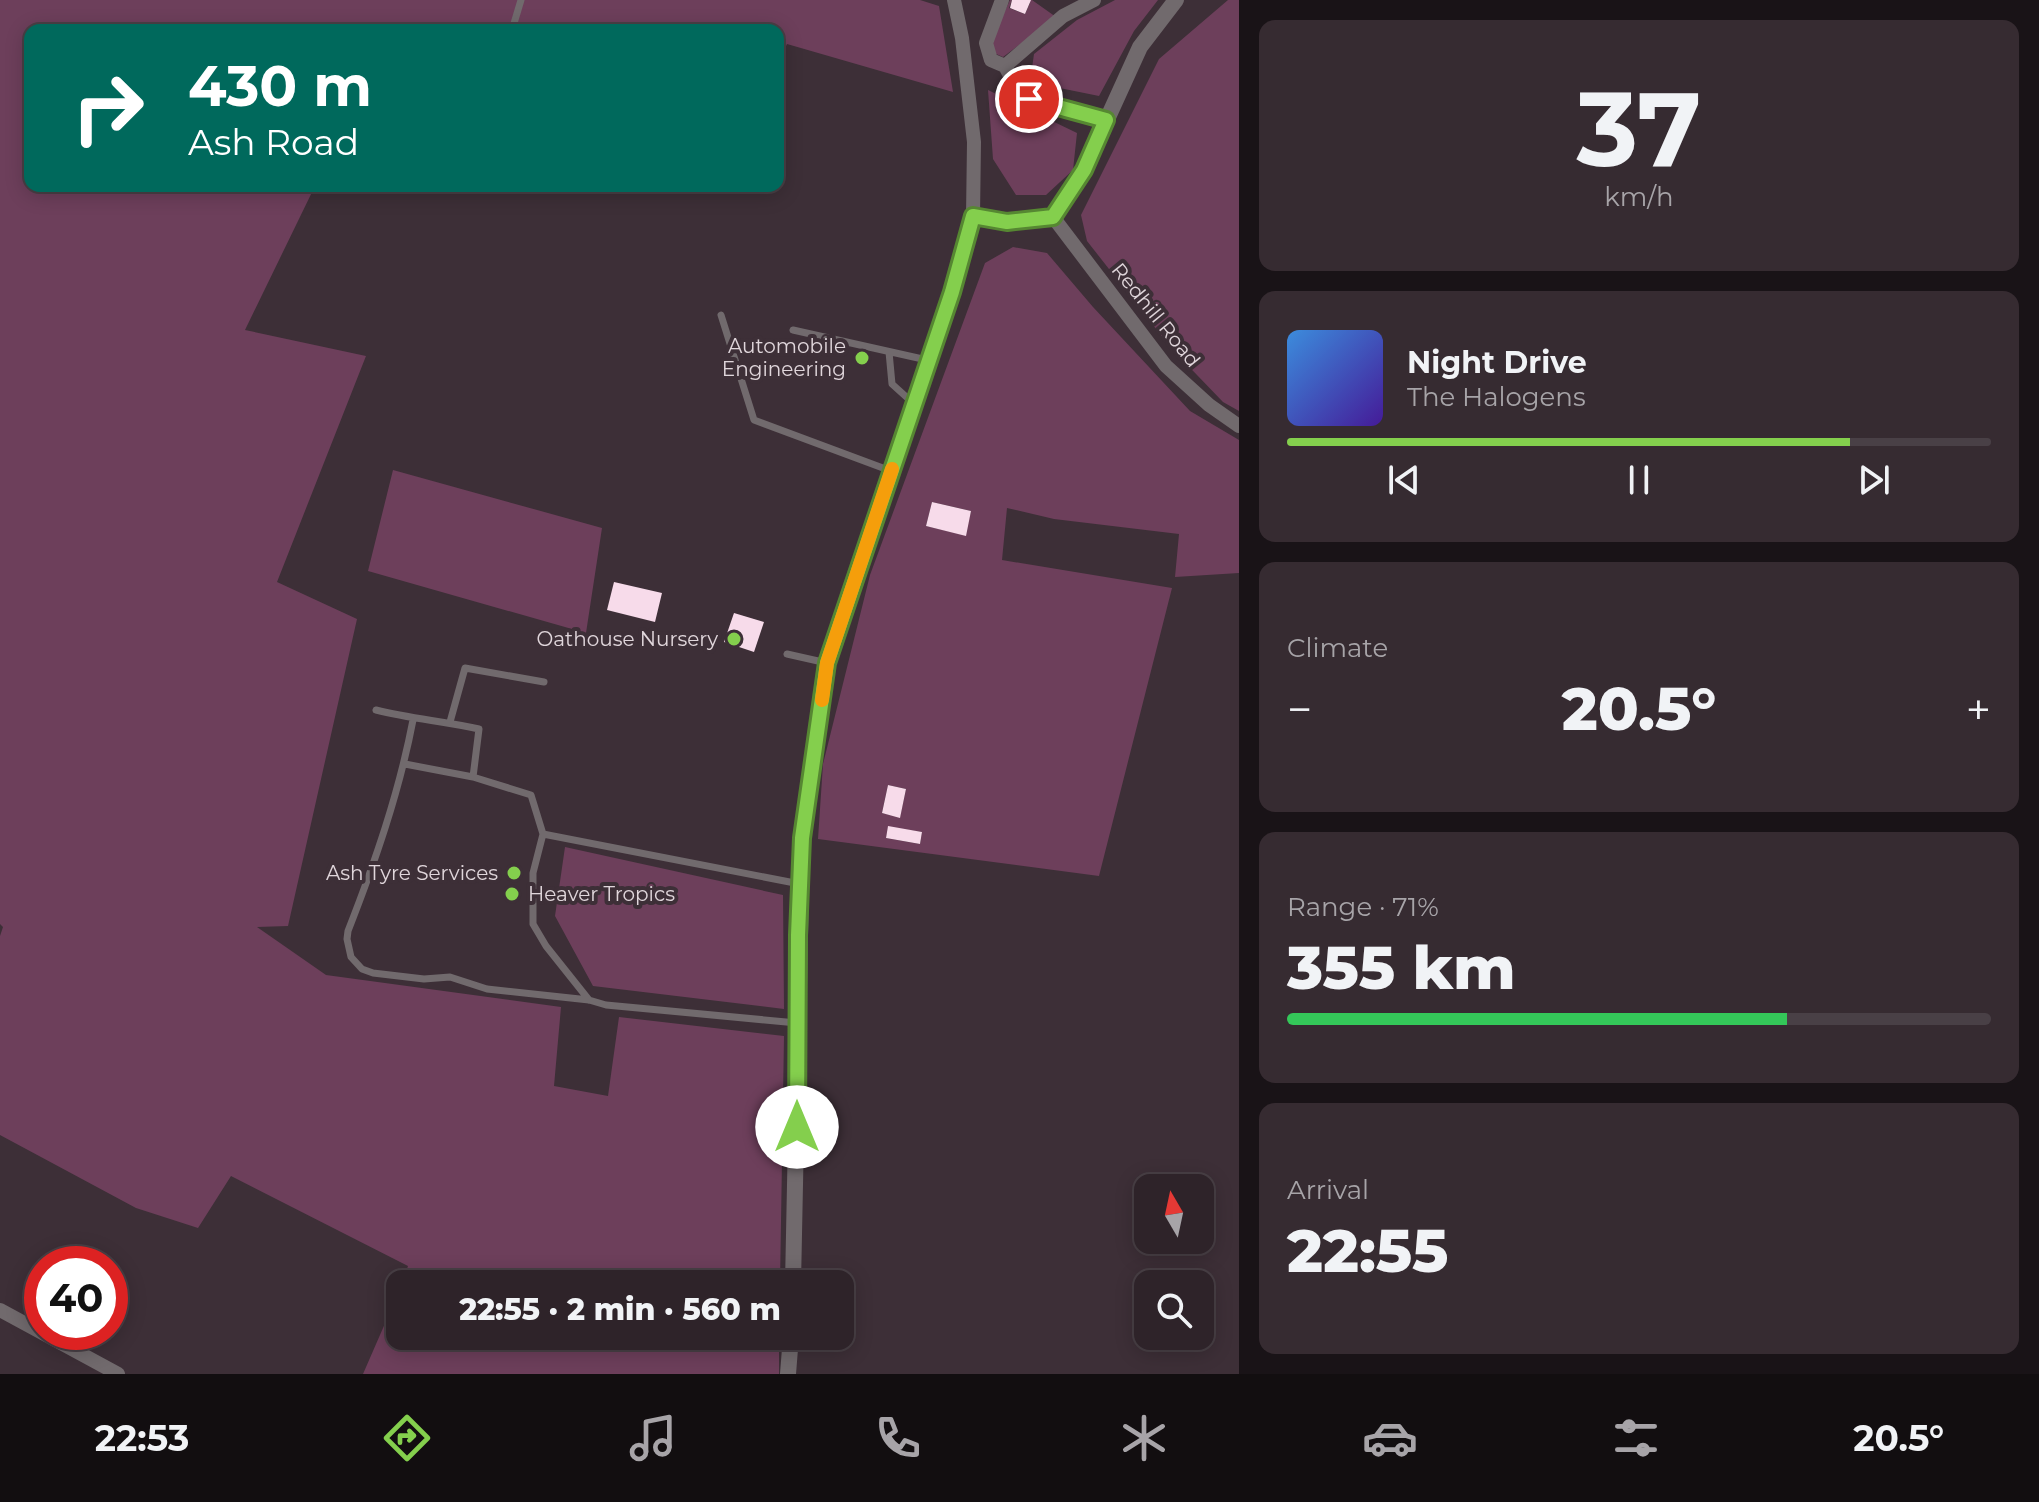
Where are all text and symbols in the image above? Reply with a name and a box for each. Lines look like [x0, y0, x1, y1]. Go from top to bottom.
text: 430 m [188, 52, 372, 120]
icon: right [56, 56, 160, 160]
pin [995, 65, 1063, 133]
text: 37 [1576, 65, 1702, 192]
icon: arrive [1007, 77, 1051, 121]
text: Ash Road [188, 120, 359, 164]
text: km/h [1604, 181, 1674, 213]
street label: Redhill Road [1107, 258, 1205, 372]
place label: Automobile Engineering [722, 334, 846, 381]
text: Night Drive [1407, 344, 1587, 381]
marker: Automobile Engineering [853, 349, 871, 367]
text: The Halogens [1407, 381, 1586, 413]
icon: previous [1382, 458, 1426, 502]
icon: pause [1617, 458, 1661, 502]
icon: next [1852, 458, 1896, 502]
place label: Oathouse Nursery [536, 627, 718, 651]
marker: Oathouse Nursery [725, 630, 743, 648]
text: Climate [1287, 632, 1388, 664]
text: 20.5° [1562, 672, 1716, 745]
text: − [1287, 682, 1312, 736]
text: + [1966, 682, 1991, 736]
place label: Ash Tyre Services [326, 861, 498, 885]
marker: Ash Tyre Services [505, 864, 523, 882]
place label: Heaver Tropics [528, 882, 675, 906]
marker: Heaver Tropics [503, 885, 521, 903]
text: Range · 71% [1287, 891, 1439, 923]
text: 355 km [1287, 931, 1516, 1004]
position arrow [755, 1085, 839, 1169]
north arrow [1134, 1174, 1214, 1254]
map controls [1134, 1174, 1214, 1350]
text: Arrival [1287, 1174, 1369, 1206]
text: 22:55 [1287, 1214, 1448, 1287]
speed limit sign: 40 [24, 1246, 128, 1350]
button: search [1134, 1270, 1214, 1350]
text: 22:55 · 2 min · 560 m [459, 1291, 781, 1328]
icon: directions [379, 1410, 435, 1466]
icon: music [625, 1410, 681, 1466]
icon: phone [870, 1410, 926, 1466]
icon: climate [1116, 1410, 1172, 1466]
icon: car [1362, 1410, 1418, 1466]
icon: filters [1608, 1410, 1664, 1466]
text: 22:53 [95, 1416, 189, 1460]
text: 20.5° [1853, 1416, 1944, 1460]

